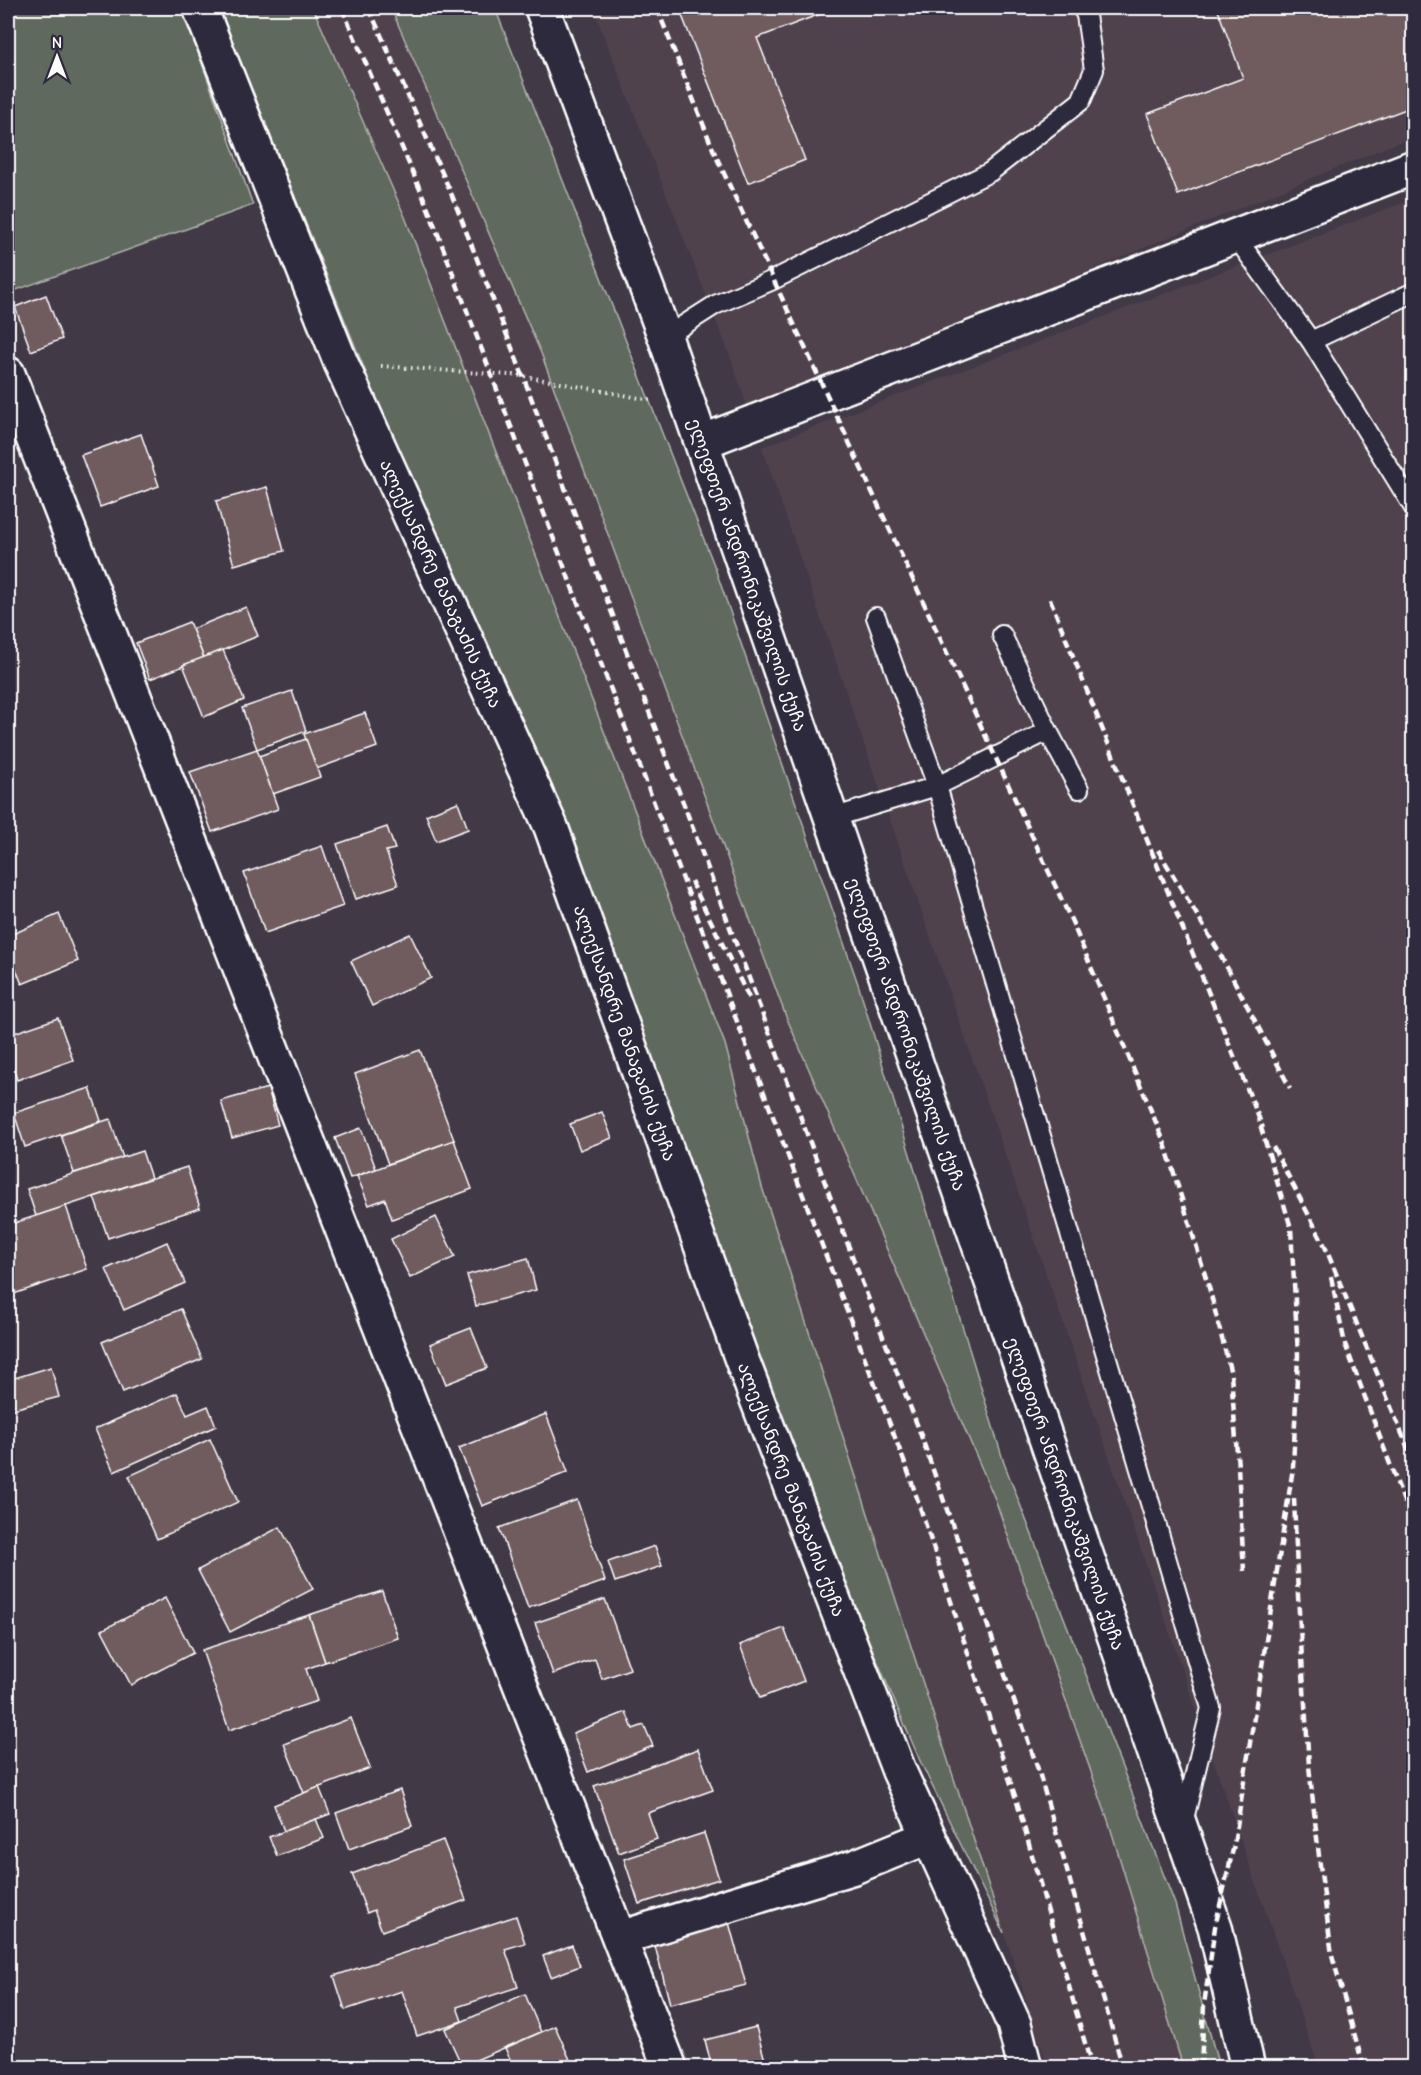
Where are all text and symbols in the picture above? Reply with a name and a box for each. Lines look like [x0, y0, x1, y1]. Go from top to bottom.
north arrow [27, 27, 87, 87]
text: N [52, 34, 62, 52]
street label: ელეფთერ ანდრონიკაშვილის ქუჩა [683, 416, 811, 734]
street label: ალექსანდრე მანაგაძის ქუჩა [375, 456, 506, 711]
street label: ელეფთერ ანდრონიკაშვილის ქუჩა [842, 875, 970, 1194]
street label: ალექსანდრე მანაგაძის ქუჩა [569, 902, 680, 1164]
street label: ელეფთერ ანდრონიკაშვილის ქუჩა [1001, 1334, 1128, 1653]
street label: ალექსანდრე მანაგაძის ქუჩა [733, 1359, 849, 1620]

